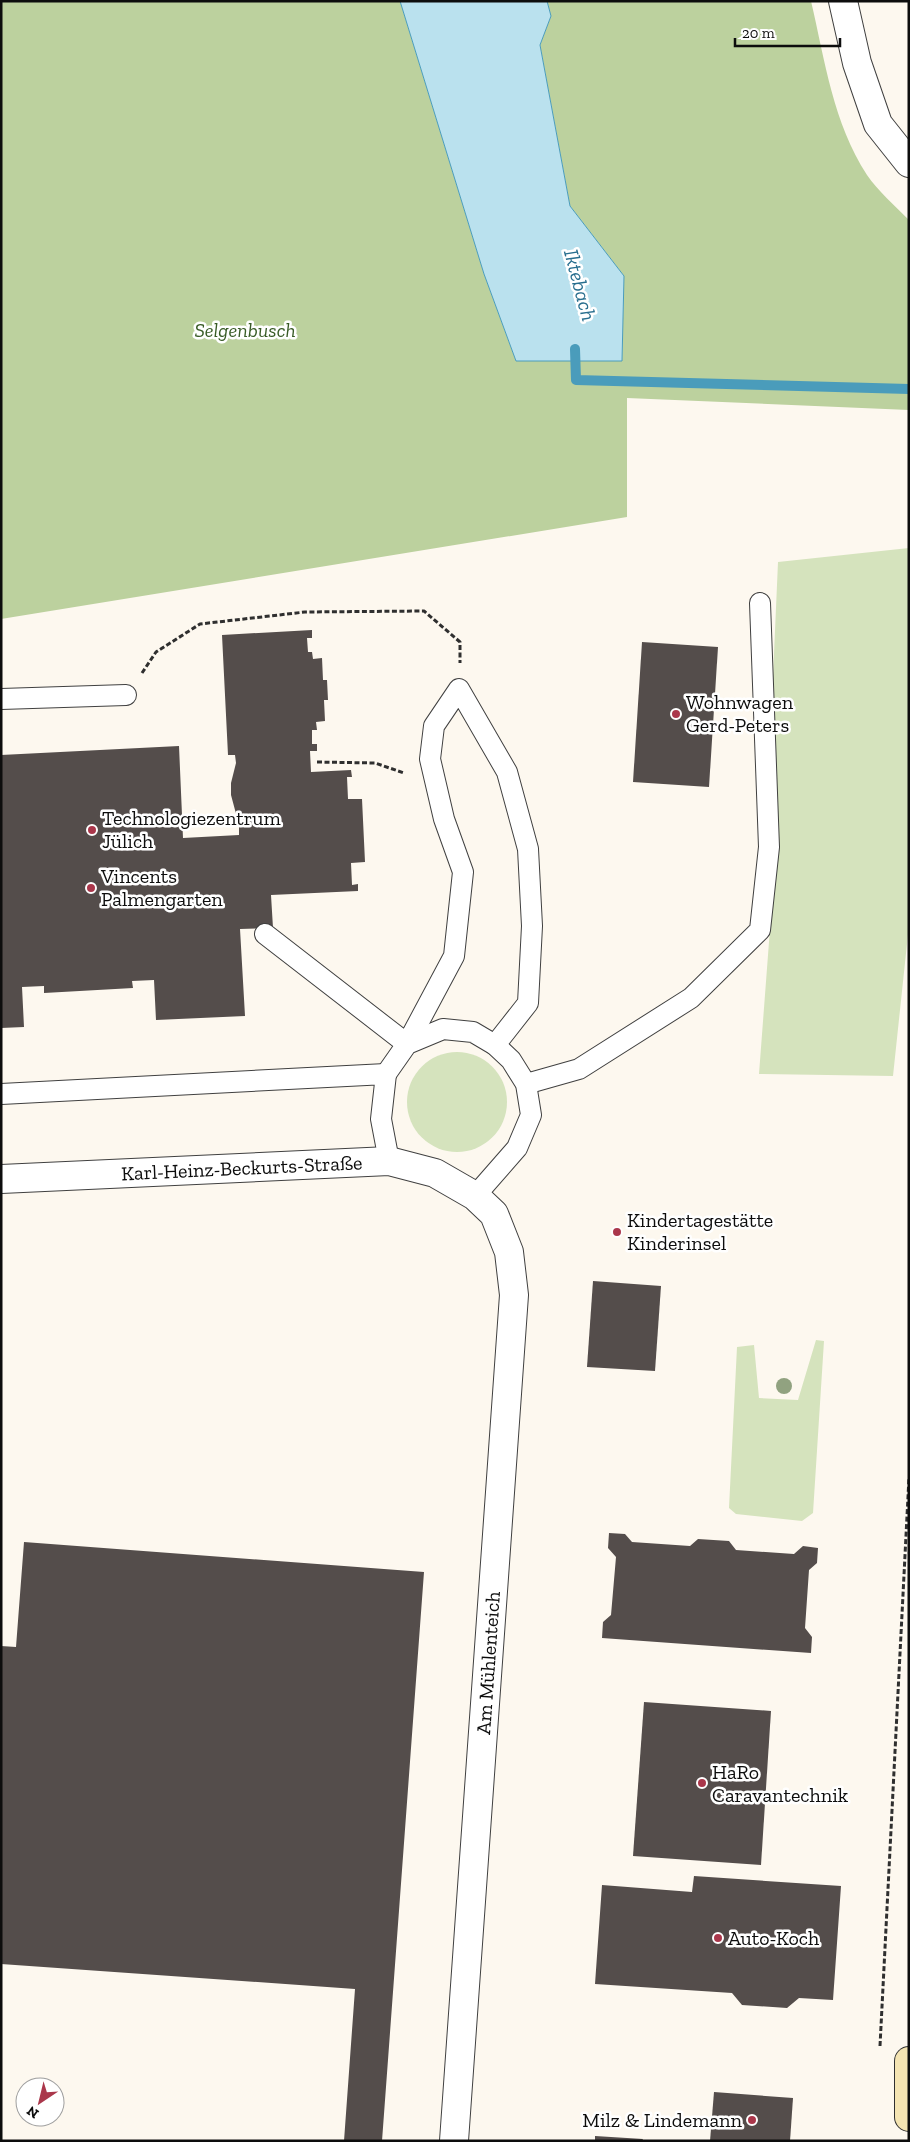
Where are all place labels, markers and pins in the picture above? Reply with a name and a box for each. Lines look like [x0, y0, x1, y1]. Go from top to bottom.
place label: Wohnwagen Gerd-Peters [686, 690, 794, 737]
marker: Wohnwagen Gerd-Peters [670, 708, 682, 720]
place label: Technologiezentrum Jülich [102, 806, 281, 853]
marker: Technologiezentrum Jülich [86, 824, 98, 836]
place label: Vincents Palmengarten [100, 864, 223, 911]
marker: Vincents Palmengarten [85, 882, 97, 894]
place label: Kindertagestätte Kinderinsel [627, 1208, 773, 1255]
marker: Kindertagestätte Kinderinsel [611, 1226, 623, 1238]
place label: HaRo Caravantechnik [712, 1760, 849, 1807]
marker: HaRo Caravantechnik [696, 1777, 708, 1789]
place label: Auto-Koch [728, 1926, 820, 1950]
marker: Auto-Koch [712, 1932, 724, 1944]
place label: Milz & Lindemann [582, 2108, 743, 2132]
marker: Milz & Lindemann [746, 2114, 758, 2126]

